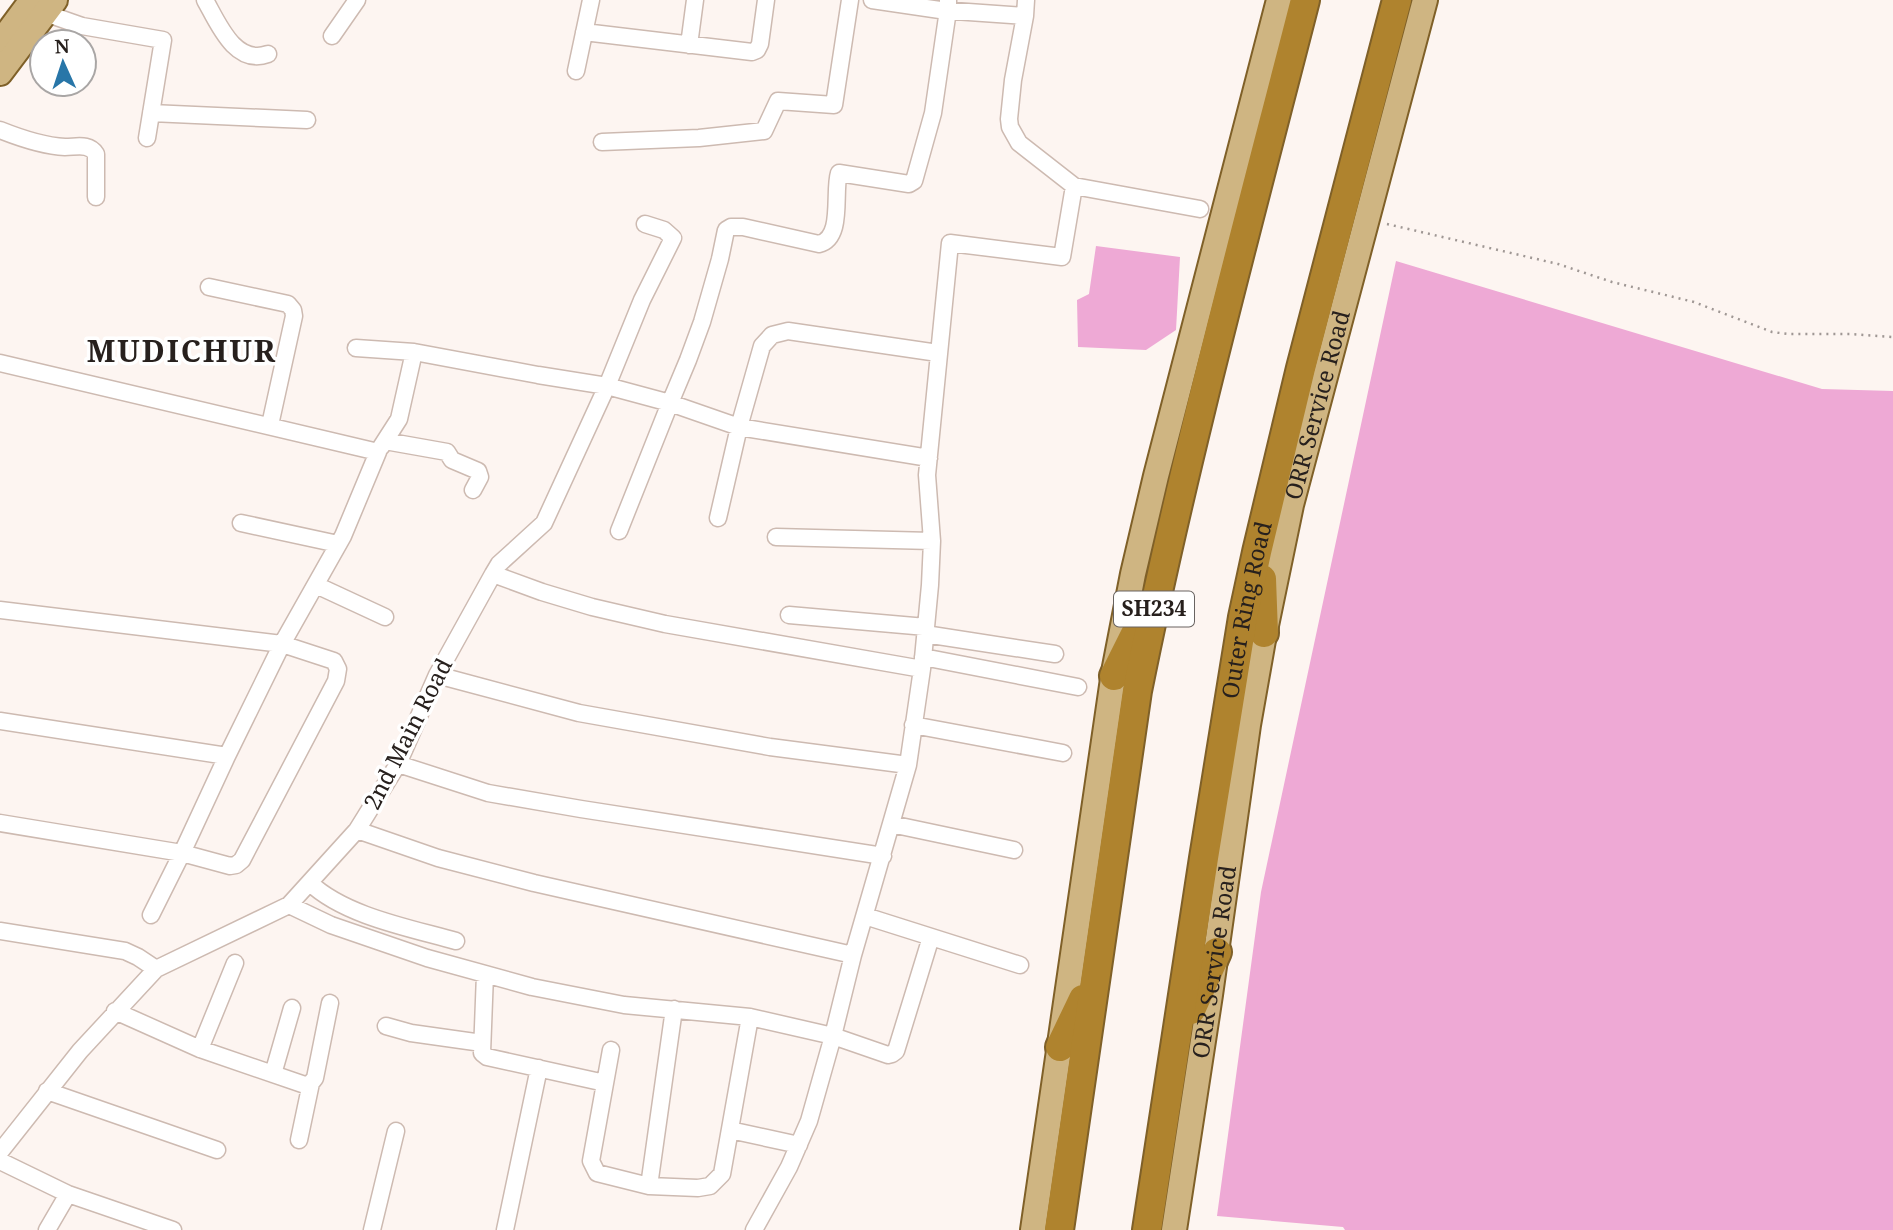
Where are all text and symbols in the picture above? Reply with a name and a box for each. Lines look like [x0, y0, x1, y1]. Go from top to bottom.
north arrow [28, 28, 98, 98]
text: N [54, 33, 70, 59]
street label: ORR Service Road [1276, 307, 1357, 503]
district label: MUDICHUR [87, 330, 277, 371]
street label: Outer Ring Road [1213, 518, 1279, 701]
road number: SH234 [1114, 592, 1194, 626]
street label: 2nd Main Road [355, 652, 459, 815]
street label: ORR Service Road [1183, 863, 1243, 1061]

